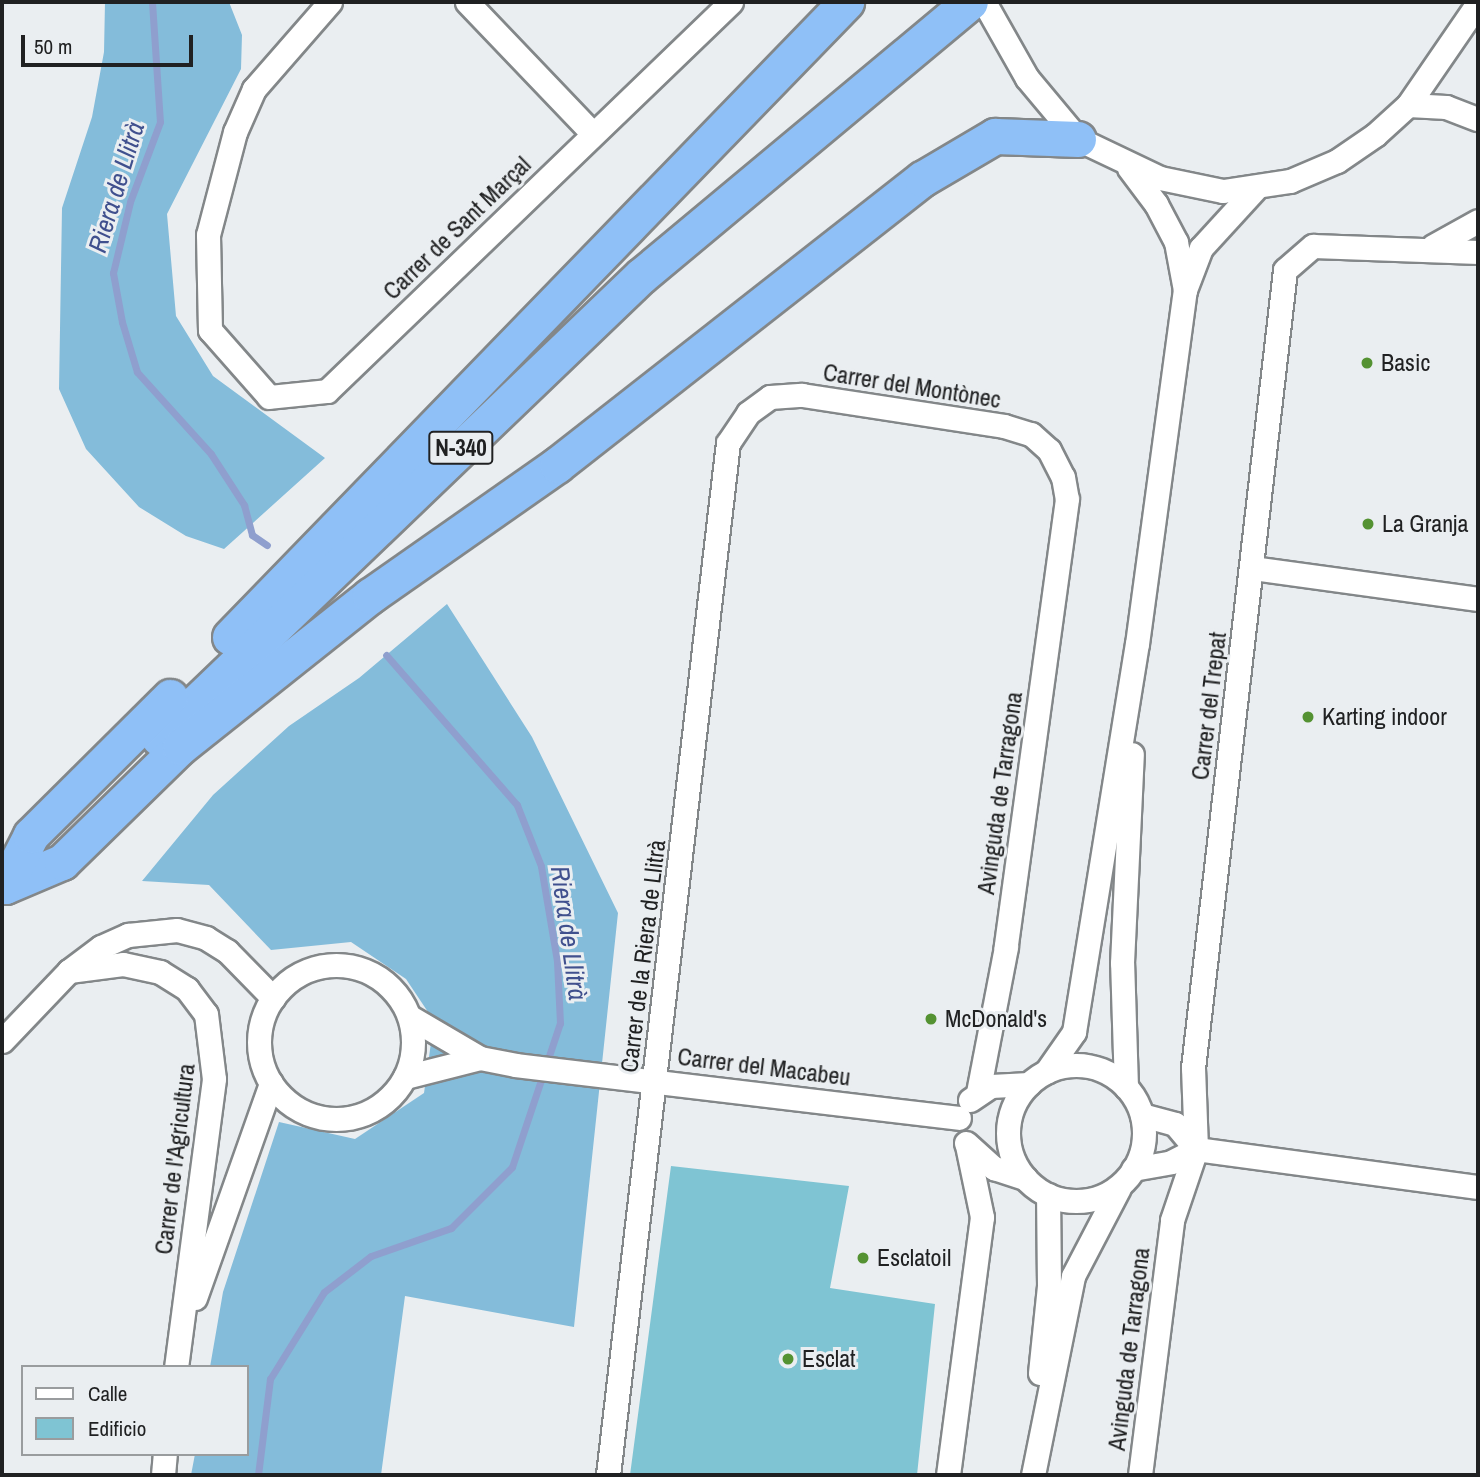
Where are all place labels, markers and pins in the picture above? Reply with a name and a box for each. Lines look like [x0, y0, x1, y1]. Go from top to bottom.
place label: Basic [1381, 349, 1430, 377]
marker: Basic [1359, 355, 1375, 371]
place label: La Granja [1382, 510, 1468, 538]
marker: La Granja [1360, 516, 1376, 532]
place label: Karting indoor [1322, 703, 1447, 731]
marker: Karting indoor [1300, 709, 1316, 725]
place label: McDonald's [945, 1005, 1047, 1033]
marker: McDonald's [923, 1011, 939, 1027]
place label: Esclatoil [877, 1244, 951, 1272]
marker: Esclatoil [855, 1250, 871, 1266]
place label: Esclat [802, 1345, 856, 1373]
marker: Esclat [780, 1351, 796, 1367]

